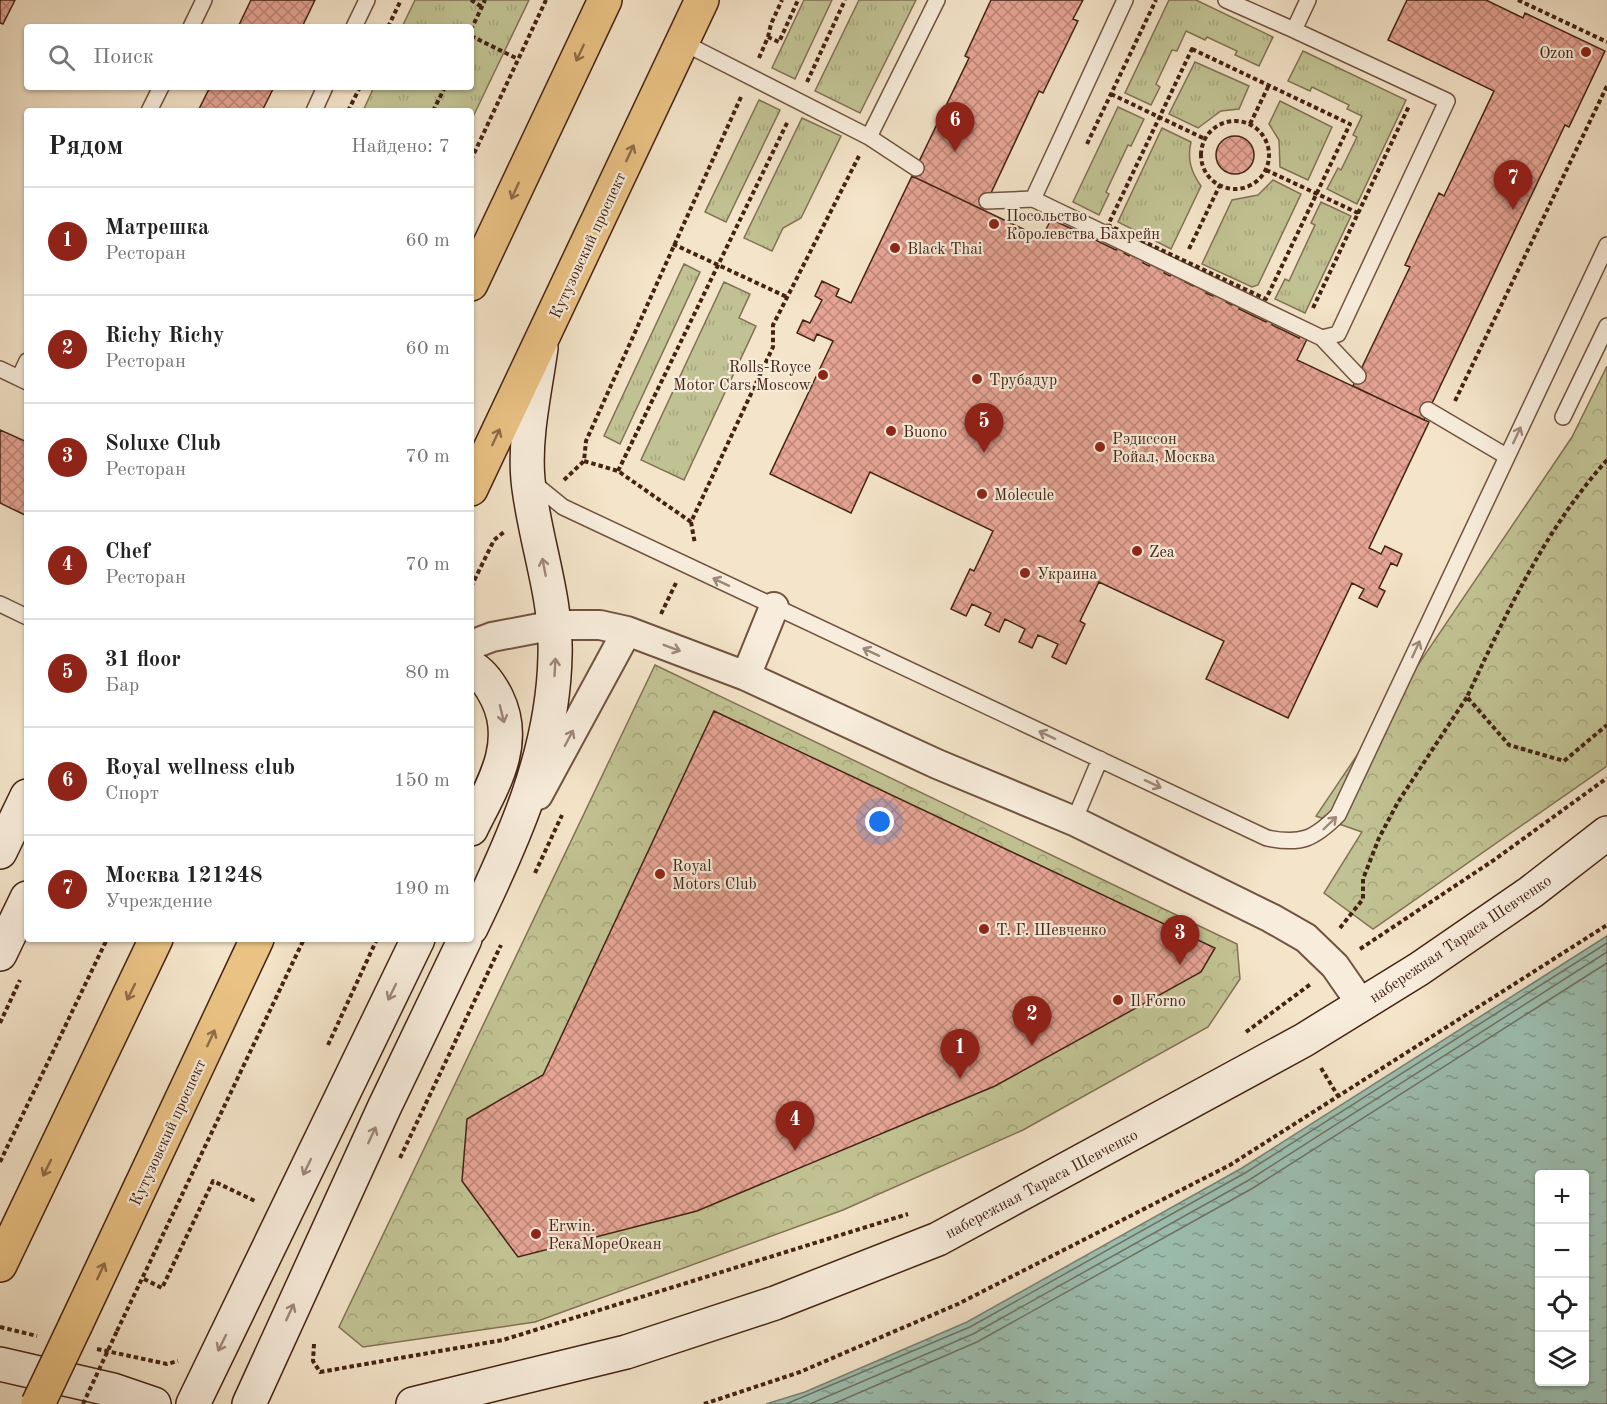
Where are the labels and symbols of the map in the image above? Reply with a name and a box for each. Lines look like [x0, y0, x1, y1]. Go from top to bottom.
one-way arrow [573, 43, 585, 61]
marker: Ozon [1579, 45, 1593, 59]
place label: Ozon [1539, 46, 1574, 62]
pin: 6 [936, 102, 974, 152]
one-way arrow [624, 144, 636, 162]
pin: 7 [1494, 160, 1532, 210]
street label: Кутузовский проспект [548, 170, 630, 321]
one-way arrow [508, 181, 520, 199]
place label: Посольство Королевства Бахрейн [1006, 209, 1160, 243]
marker: Посольство Королевства Бахрейн [987, 217, 1001, 231]
marker: Black Thai [888, 241, 902, 255]
place label: Black Thai [907, 242, 982, 258]
place label: Rolls-Royce Motor Cars Moscow [673, 360, 812, 394]
marker: Rolls-Royce Motor Cars Moscow [816, 368, 830, 382]
marker: Трубадур [970, 372, 984, 386]
place label: Трубадур [989, 373, 1057, 389]
pin: 5 [964, 404, 1004, 453]
marker: Buono [884, 424, 898, 438]
place label: Buono [903, 425, 947, 441]
one-way arrow [1511, 426, 1523, 444]
one-way arrow [491, 428, 503, 446]
place label: Рэдиссон Ройал, Москва [1112, 432, 1215, 466]
marker: Рэдиссон Ройал, Москва [1093, 440, 1107, 454]
marker: Molecule [975, 487, 989, 501]
place label: Molecule [994, 488, 1054, 504]
marker: Zea [1130, 544, 1144, 558]
place label: Zea [1149, 545, 1175, 561]
one-way arrow [538, 558, 549, 578]
marker: Украина [1018, 566, 1032, 580]
place label: Украина [1037, 567, 1098, 583]
one-way arrow [712, 576, 730, 588]
one-way arrow [1410, 640, 1422, 658]
one-way arrow [663, 643, 681, 654]
one-way arrow [862, 646, 880, 658]
one-way arrow [549, 657, 560, 677]
one-way arrow [497, 704, 509, 723]
one-way arrow [1039, 728, 1057, 740]
one-way arrow [563, 730, 575, 747]
one-way arrow [1144, 779, 1162, 791]
your location [865, 807, 894, 836]
one-way arrow [1322, 817, 1337, 831]
place label: Royal Motors Club [672, 859, 757, 893]
marker: Royal Motors Club [653, 867, 667, 881]
street label: набережная Тараса Шевченко [1367, 873, 1555, 1007]
pin: 3 [1160, 916, 1200, 965]
marker: Т. Г. Шевченко [977, 922, 991, 936]
place label: Т. Г. Шевченко [996, 923, 1106, 939]
one-way arrow [124, 982, 136, 1000]
one-way arrow [386, 982, 398, 1000]
marker: Il Forno [1111, 993, 1125, 1007]
place label: Il Forno [1130, 994, 1186, 1010]
pin: 2 [1012, 996, 1052, 1046]
one-way arrow [205, 1030, 217, 1048]
pin: 1 [940, 1030, 980, 1079]
street label: Кутузовский проспект [128, 1057, 210, 1208]
pin: 4 [776, 1102, 814, 1151]
one-way arrow [366, 1127, 378, 1145]
street label: набережная Тараса Шевченко [943, 1127, 1141, 1242]
one-way arrow [40, 1158, 52, 1176]
one-way arrow [301, 1158, 313, 1176]
place label: Erwin. РекаМореОкеан [548, 1219, 662, 1253]
marker: Erwin. РекаМореОкеан [529, 1227, 543, 1241]
one-way arrow [95, 1263, 107, 1281]
one-way arrow [285, 1304, 297, 1322]
one-way arrow [216, 1333, 228, 1351]

